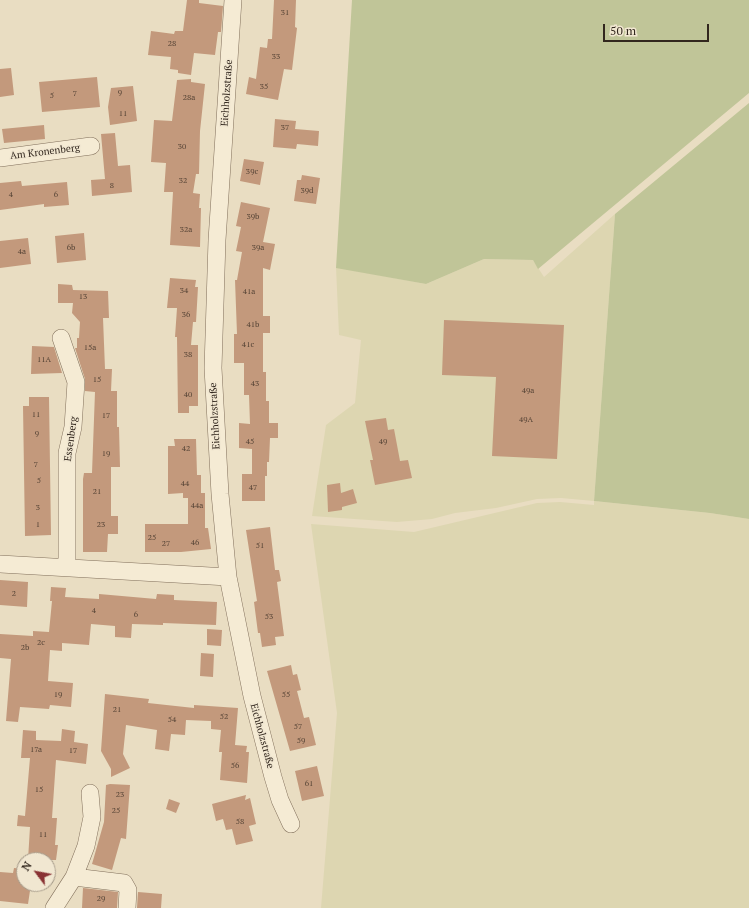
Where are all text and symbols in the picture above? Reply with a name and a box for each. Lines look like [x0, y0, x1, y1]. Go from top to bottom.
house number: 31 [281, 8, 289, 18]
scale bar [605, 16, 711, 42]
text: 50 m [610, 23, 636, 38]
house number: 28 [168, 39, 176, 49]
house number: 33 [272, 52, 280, 62]
street label: Eichholzstraße [219, 59, 235, 127]
house number: 35 [260, 82, 268, 92]
house number: 9 [118, 88, 122, 98]
house number: 7 [73, 89, 77, 99]
house number: 5 [50, 91, 54, 101]
house number: 28a [183, 93, 195, 103]
house number: 11 [119, 109, 127, 119]
house number: 37 [281, 123, 289, 133]
street label: Am Kronenberg [9, 142, 81, 162]
house number: 30 [178, 142, 186, 152]
house number: 39c [246, 167, 258, 177]
house number: 32 [179, 176, 187, 186]
house number: 8 [110, 181, 114, 191]
house number: 39d [301, 186, 313, 196]
house number: 4 [9, 190, 13, 200]
house number: 6 [54, 190, 58, 200]
house number: 39b [247, 212, 259, 222]
house number: 32a [180, 225, 192, 235]
house number: 6b [67, 243, 75, 253]
house number: 39a [252, 243, 264, 253]
house number: 4a [18, 247, 26, 257]
house number: 34 [180, 286, 188, 296]
house number: 41a [243, 287, 255, 297]
house number: 13 [79, 292, 87, 302]
house number: 36 [182, 310, 190, 320]
house number: 41b [247, 320, 259, 330]
house number: 41c [242, 340, 254, 350]
house number: 15a [84, 343, 96, 353]
house number: 38 [184, 350, 192, 360]
house number: 11A [37, 355, 51, 365]
house number: 15 [93, 375, 101, 385]
house number: 43 [251, 379, 259, 389]
street label: Eichholzstraße [207, 382, 223, 450]
house number: 49a [522, 386, 534, 396]
house number: 40 [184, 390, 192, 400]
house number: 11 [32, 410, 40, 420]
house number: 17 [102, 411, 110, 421]
house number: 49A [519, 415, 533, 425]
street label: Essenberg [62, 416, 80, 462]
house number: 9 [35, 429, 39, 439]
house number: 45 [246, 437, 254, 447]
house number: 49 [379, 437, 387, 447]
house number: 42 [182, 444, 190, 454]
house number: 19 [102, 449, 110, 459]
house number: 7 [34, 460, 38, 470]
house number: 5 [37, 476, 41, 486]
house number: 44 [181, 479, 189, 489]
house number: 47 [249, 483, 257, 493]
house number: 21 [93, 487, 101, 497]
house number: 44a [191, 501, 203, 511]
house number: 3 [36, 503, 40, 513]
house number: 1 [36, 520, 40, 530]
house number: 23 [97, 520, 105, 530]
house number: 25 [148, 533, 156, 543]
house number: 46 [191, 538, 199, 548]
house number: 27 [162, 539, 170, 549]
house number: 51 [256, 541, 264, 551]
house number: 2 [12, 589, 16, 599]
house number: 4 [92, 606, 96, 616]
house number: 6 [134, 610, 138, 620]
house number: 53 [265, 612, 273, 622]
house number: 2c [37, 638, 45, 648]
house number: 2b [21, 643, 29, 653]
house number: 19 [54, 690, 62, 700]
house number: 55 [282, 690, 290, 700]
street label: Eichholzstraße [248, 702, 276, 770]
house number: 21 [113, 705, 121, 715]
house number: 52 [220, 712, 228, 722]
house number: 54 [168, 715, 176, 725]
house number: 57 [294, 722, 302, 732]
house number: 59 [297, 736, 305, 746]
house number: 17a [30, 745, 42, 755]
house number: 17 [69, 746, 77, 756]
house number: 56 [231, 761, 239, 771]
house number: 61 [305, 779, 313, 789]
house number: 15 [35, 785, 43, 795]
house number: 23 [116, 790, 124, 800]
house number: 25 [112, 806, 120, 816]
house number: 58 [236, 817, 244, 827]
house number: 11 [39, 830, 47, 840]
north arrow [16, 852, 56, 892]
text: N [19, 859, 35, 873]
house number: 29 [97, 894, 105, 904]

